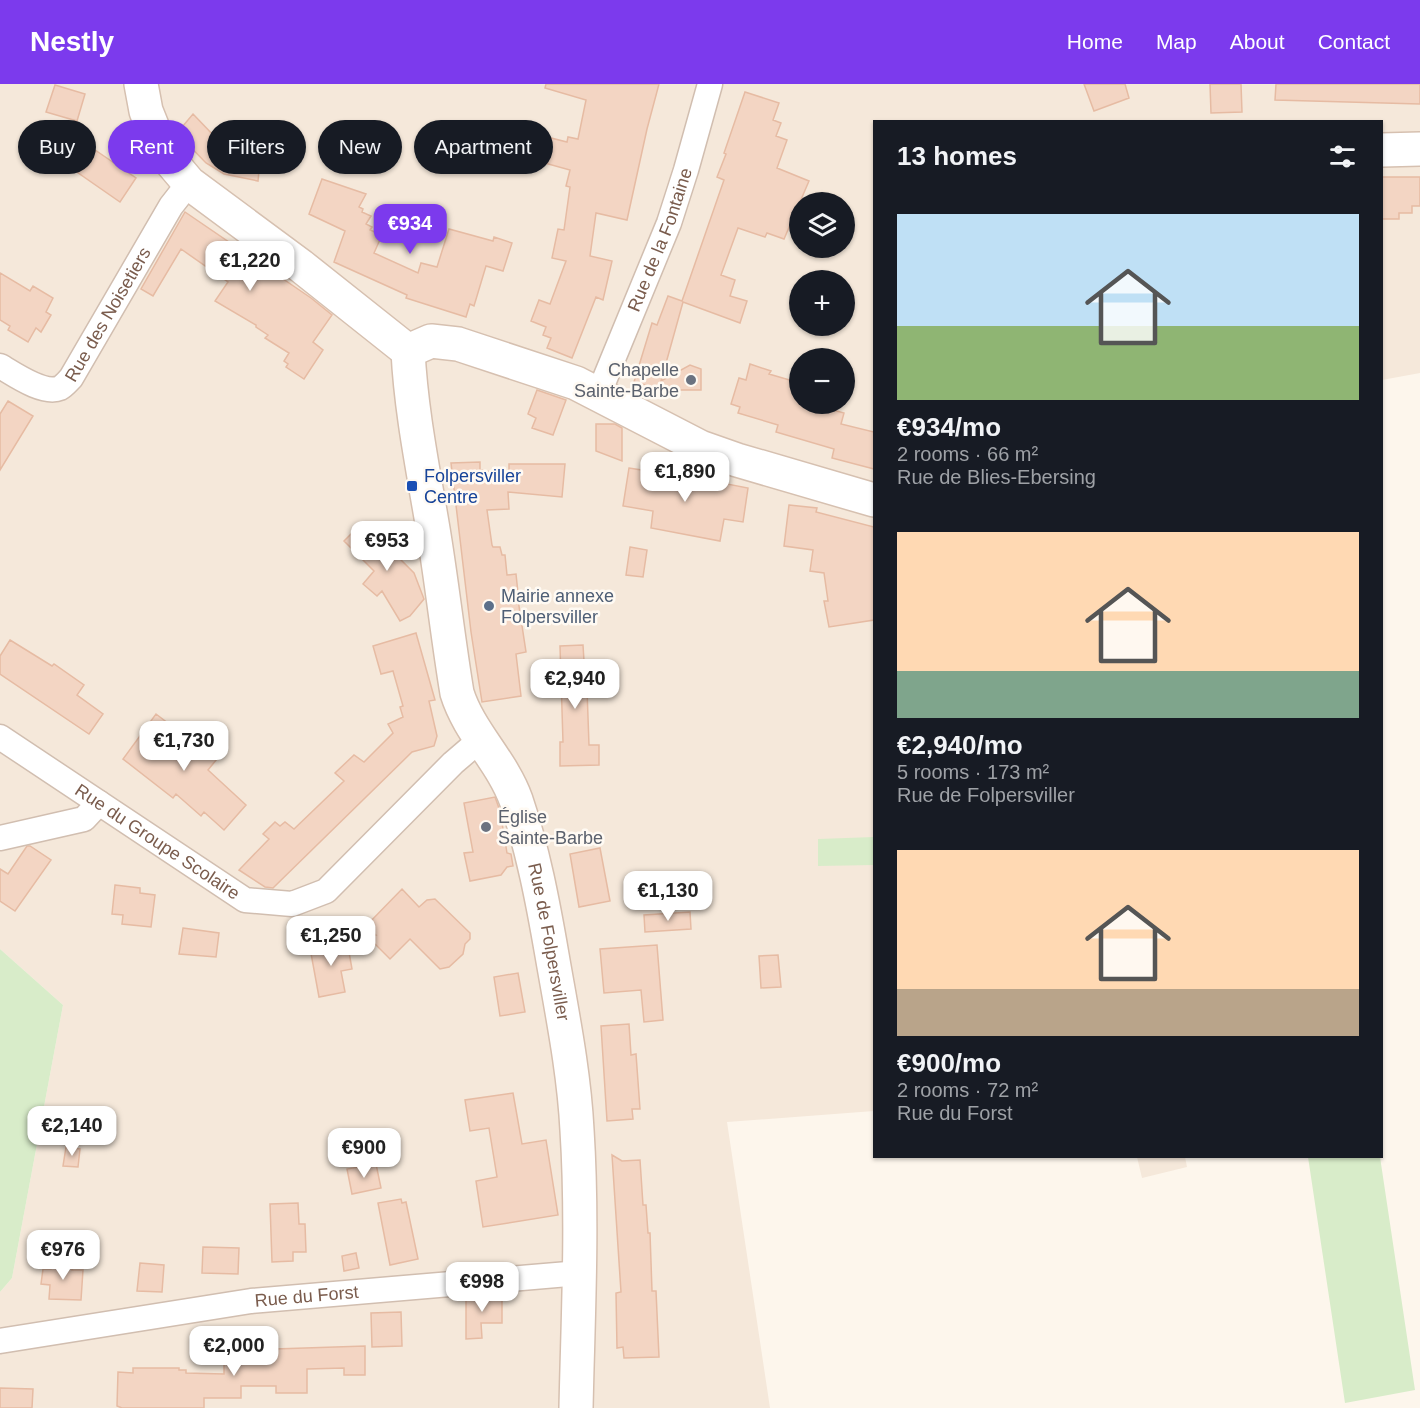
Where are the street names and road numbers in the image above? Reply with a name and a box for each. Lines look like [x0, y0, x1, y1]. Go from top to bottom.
street label: Rue de la Fontaine [624, 165, 696, 315]
street label: Rue des Noisetiers [61, 244, 155, 385]
street label: Rue du Groupe Scolaire [71, 780, 243, 904]
street label: Rue de Folpersviller [524, 861, 573, 1022]
street label: Rue du Forst [254, 1282, 359, 1311]

